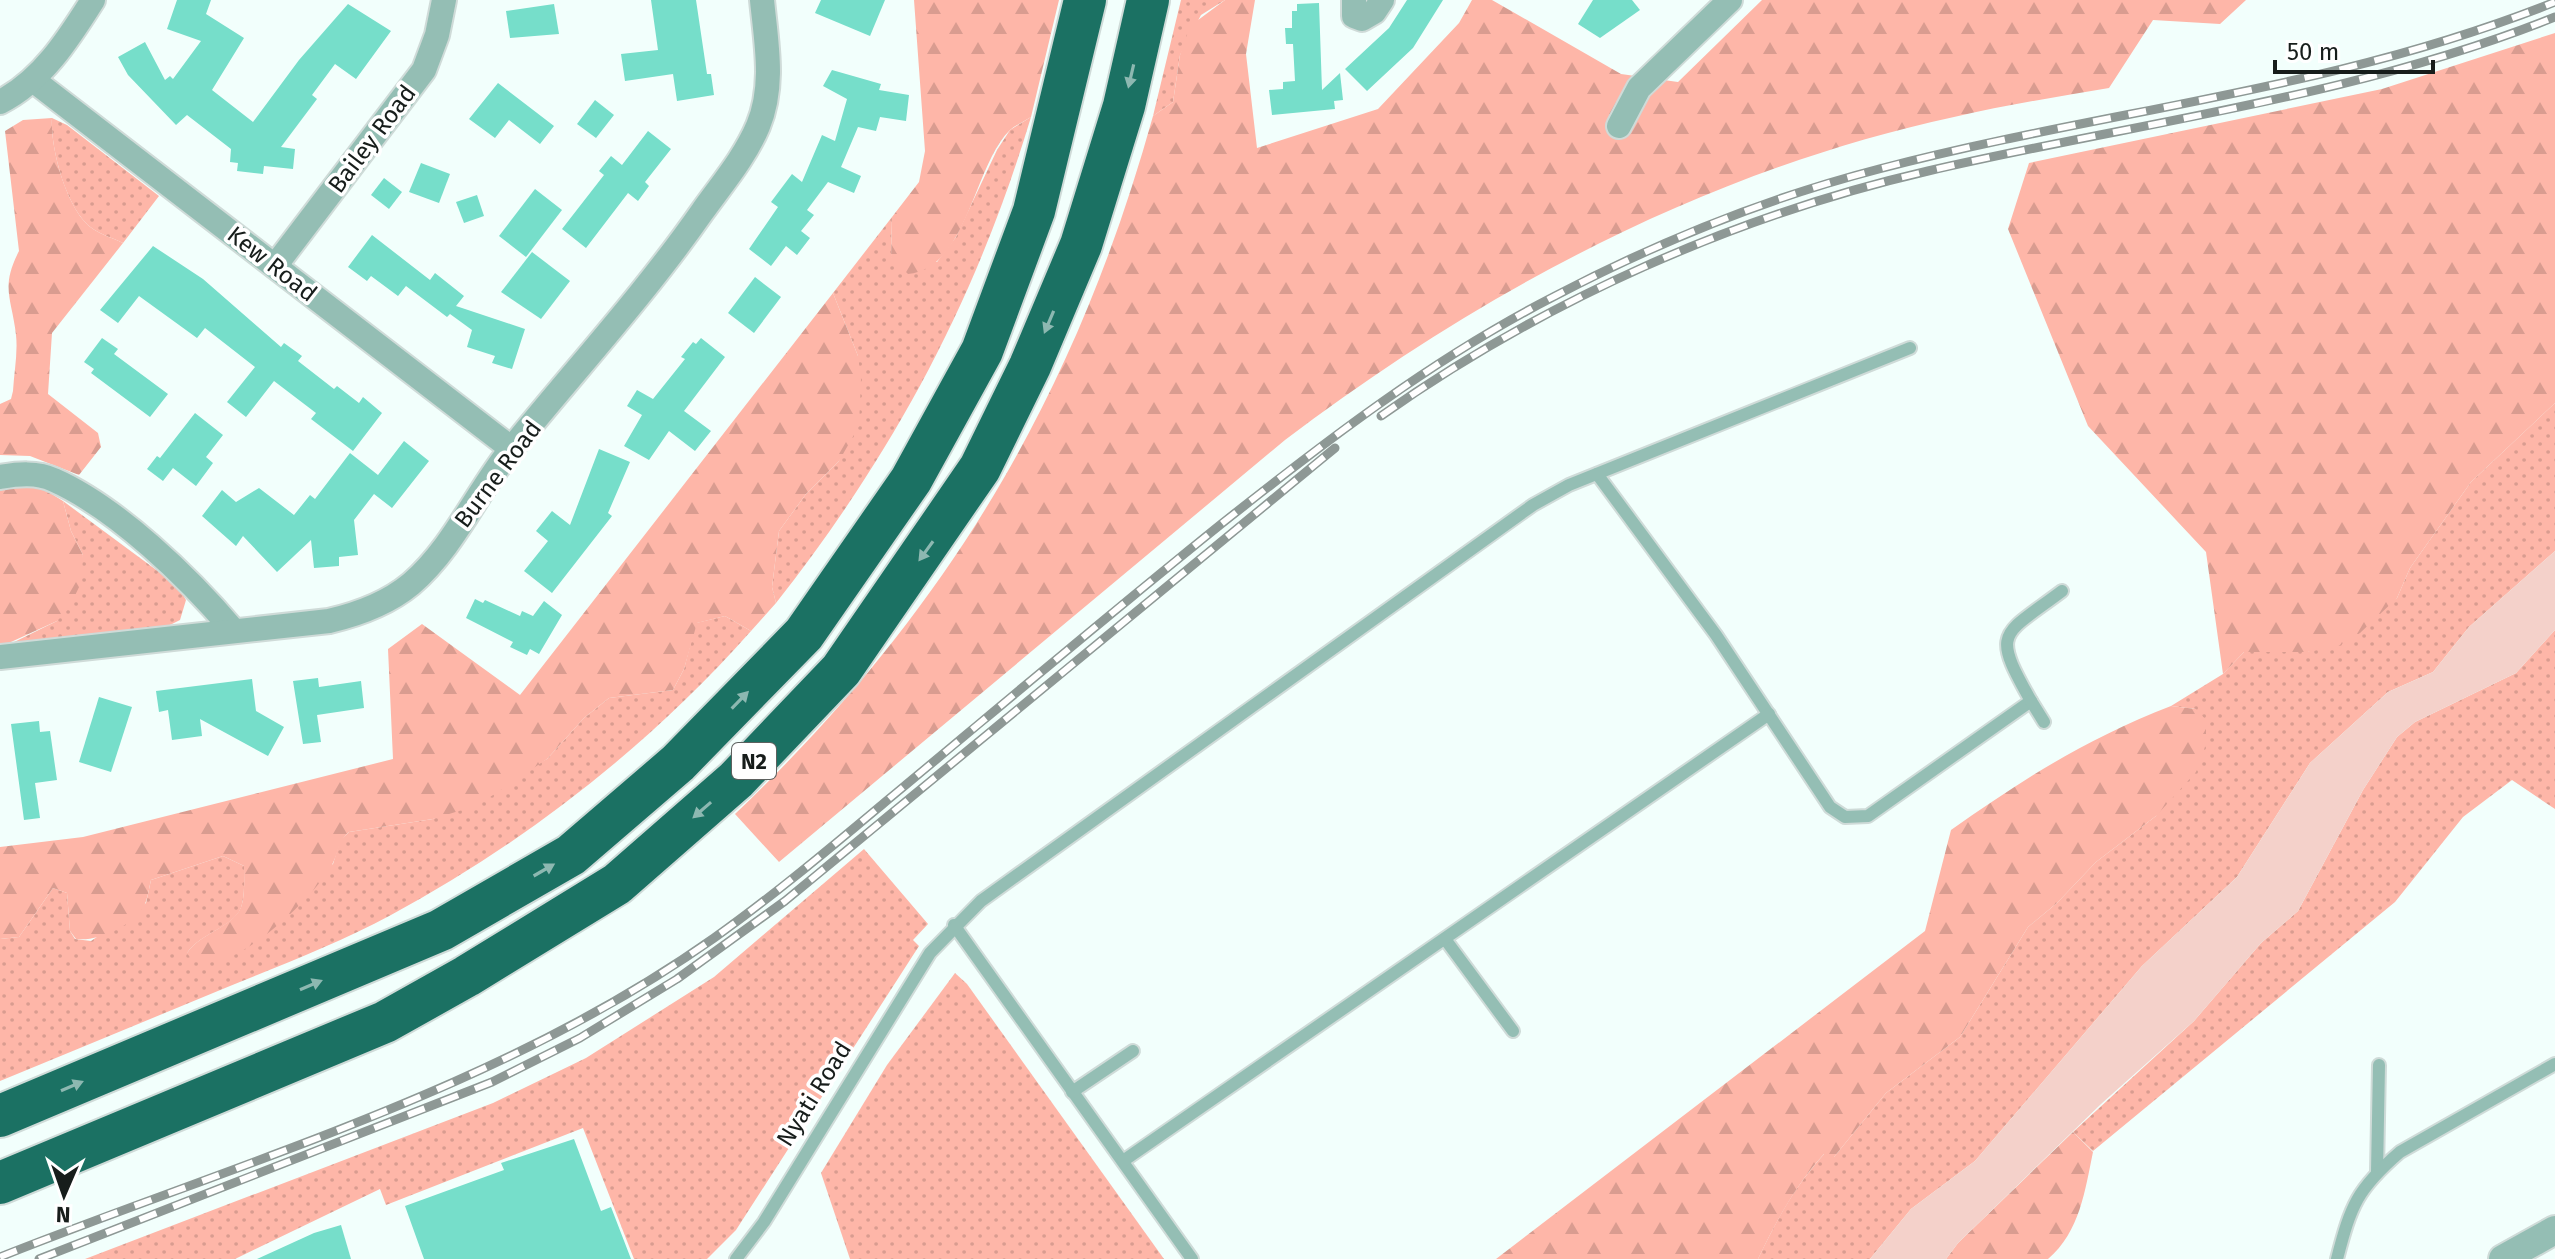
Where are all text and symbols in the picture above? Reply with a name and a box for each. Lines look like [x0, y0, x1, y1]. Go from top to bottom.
scale bar [2275, 24, 2433, 74]
text: 50 m [2287, 38, 2339, 66]
one-way arrow [1124, 64, 1137, 89]
street label: Bailey Road [322, 80, 422, 198]
street label: Kew Road [222, 220, 322, 308]
one-way arrow [1042, 310, 1055, 334]
street label: Burne Road [449, 415, 547, 533]
one-way arrow [919, 540, 934, 561]
one-way arrow [730, 691, 749, 710]
road number: N2 [732, 743, 776, 779]
one-way arrow [692, 801, 712, 818]
one-way arrow [533, 863, 555, 877]
one-way arrow [300, 978, 324, 991]
street label: Nyati Road [771, 1037, 857, 1151]
one-way arrow [60, 1079, 84, 1092]
north arrow [24, 1155, 104, 1235]
text: N [56, 1201, 71, 1228]

